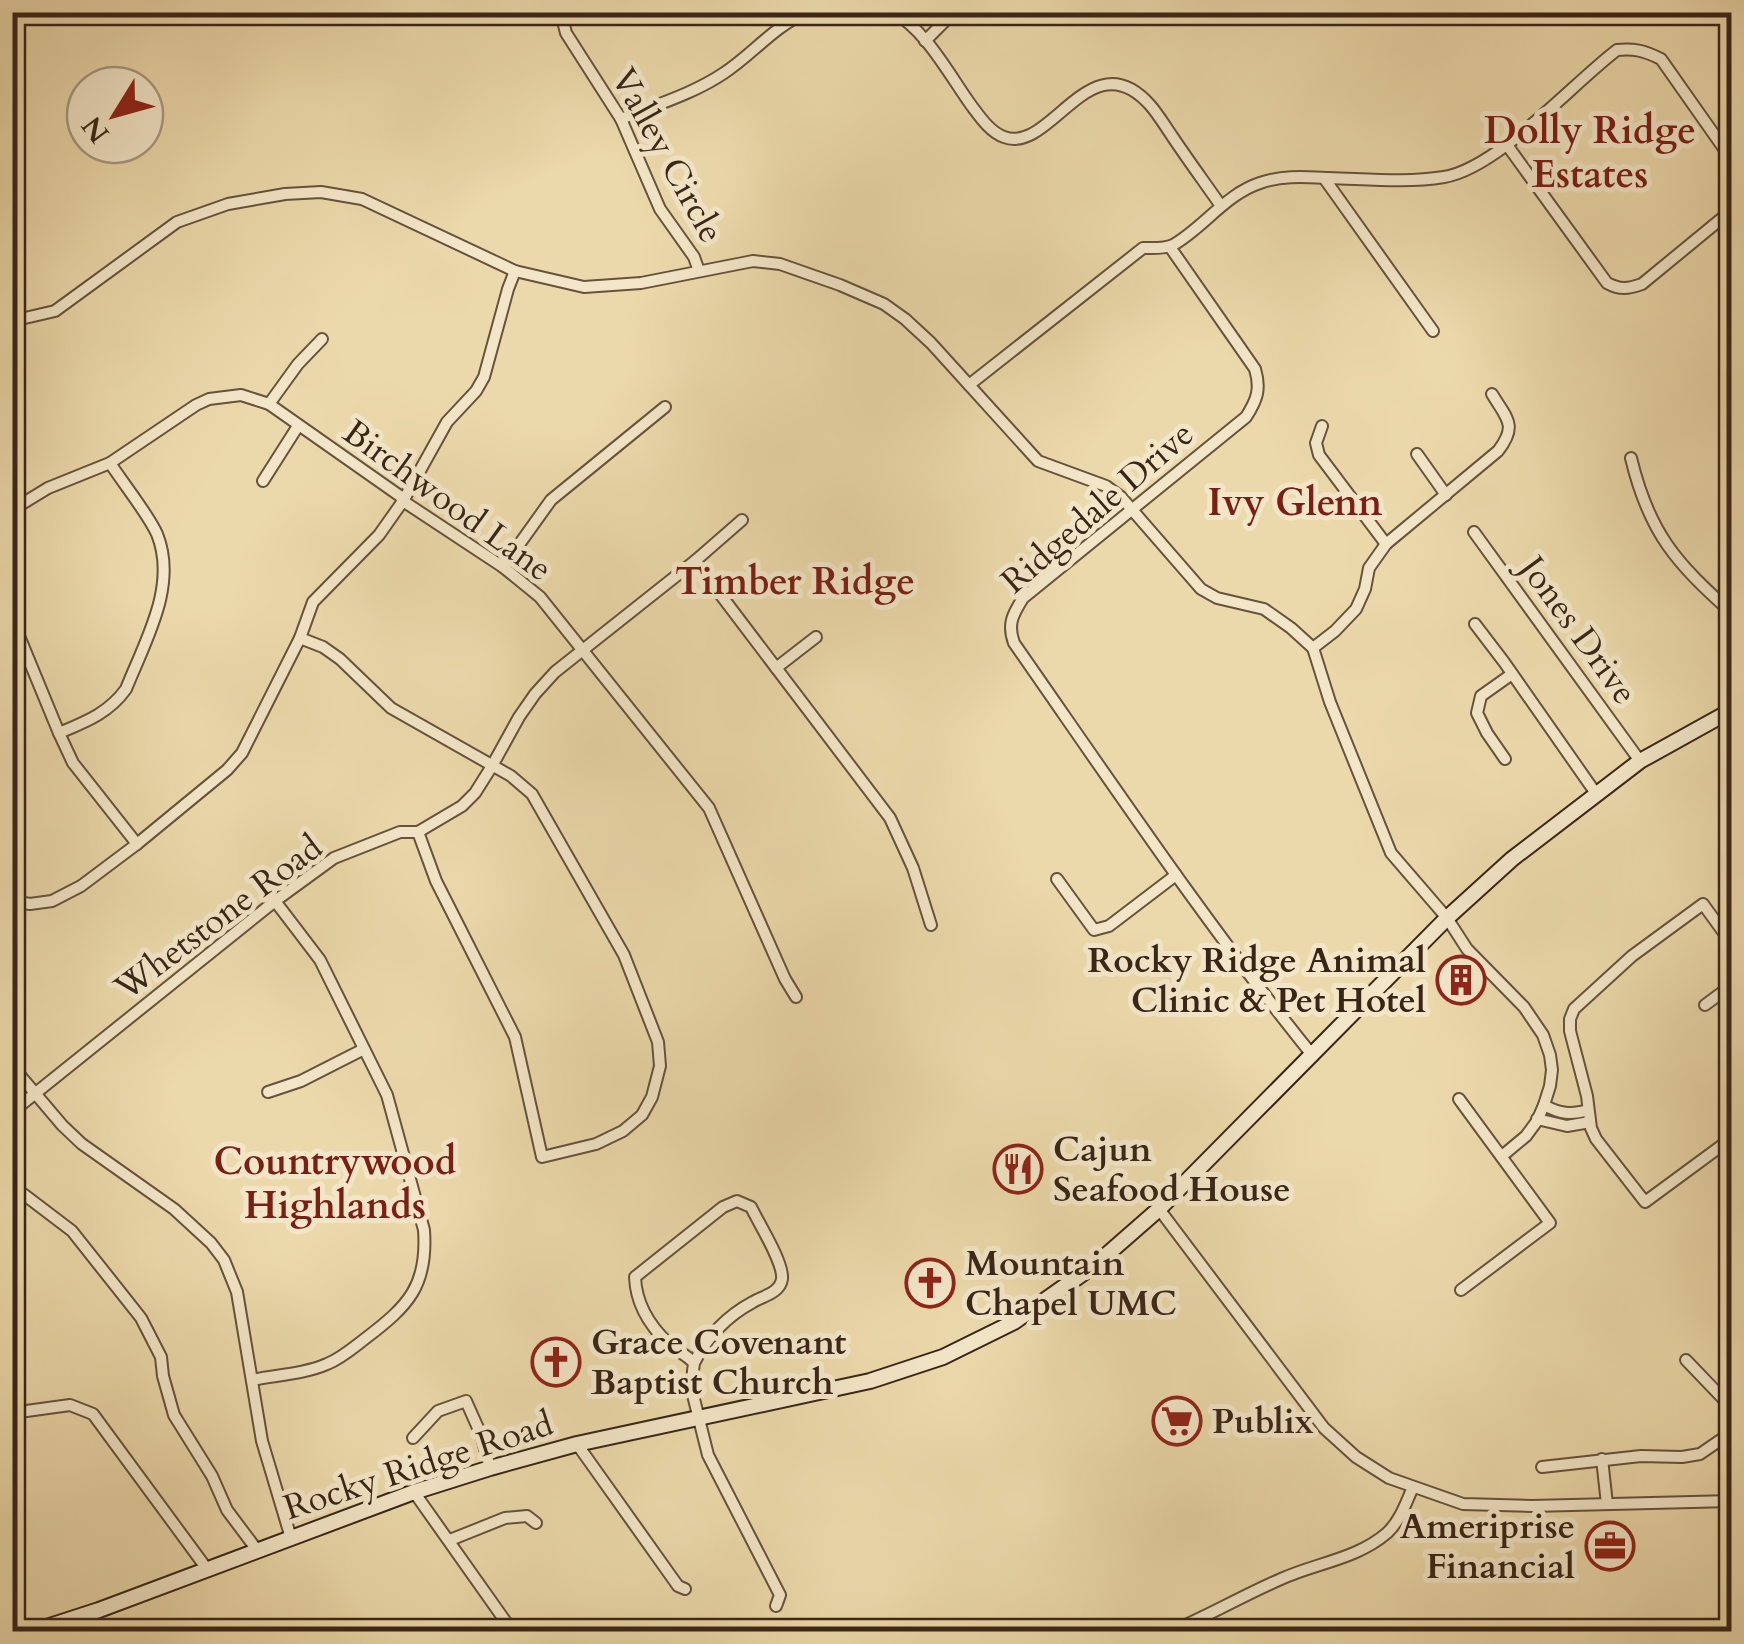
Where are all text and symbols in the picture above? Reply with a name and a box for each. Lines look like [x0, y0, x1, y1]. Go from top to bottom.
street label: Valley Circle [599, 60, 735, 251]
north arrow [65, 65, 165, 165]
district label: Dolly Ridge Estates [1484, 105, 1696, 201]
text: N [73, 108, 118, 151]
street label: Birchwood Lane [333, 409, 562, 593]
street label: Ridgedale Drive [991, 411, 1204, 605]
district label: Ivy Glenn [1207, 477, 1383, 529]
street label: Jones Drive [1505, 543, 1648, 714]
district label: Timber Ridge [675, 556, 915, 608]
street label: Whetstone Road [104, 824, 333, 1012]
place label: Rocky Ridge Animal Clinic & Pet Hotel [1087, 937, 1426, 1025]
building icon: Rocky Ridge Animal Clinic & Pet Hotel [1435, 954, 1487, 1006]
place label: Cajun Seafood House [1053, 1126, 1291, 1214]
district label: Countrywood Highlands [214, 1136, 457, 1232]
restaurant icon: Cajun Seafood House [992, 1143, 1044, 1195]
place label: Mountain Chapel UMC [965, 1240, 1177, 1328]
church icon: Mountain Chapel UMC [904, 1257, 956, 1309]
place label: Grace Covenant Baptist Church [591, 1319, 846, 1407]
church icon: Grace Covenant Baptist Church [530, 1336, 582, 1388]
supermarket icon: Publix [1151, 1395, 1203, 1447]
place label: Publix [1212, 1398, 1314, 1446]
street label: Rocky Ridge Road [278, 1400, 559, 1532]
place label: Ameriprise Financial [1400, 1503, 1575, 1591]
office icon: Ameriprise Financial [1584, 1520, 1636, 1572]

